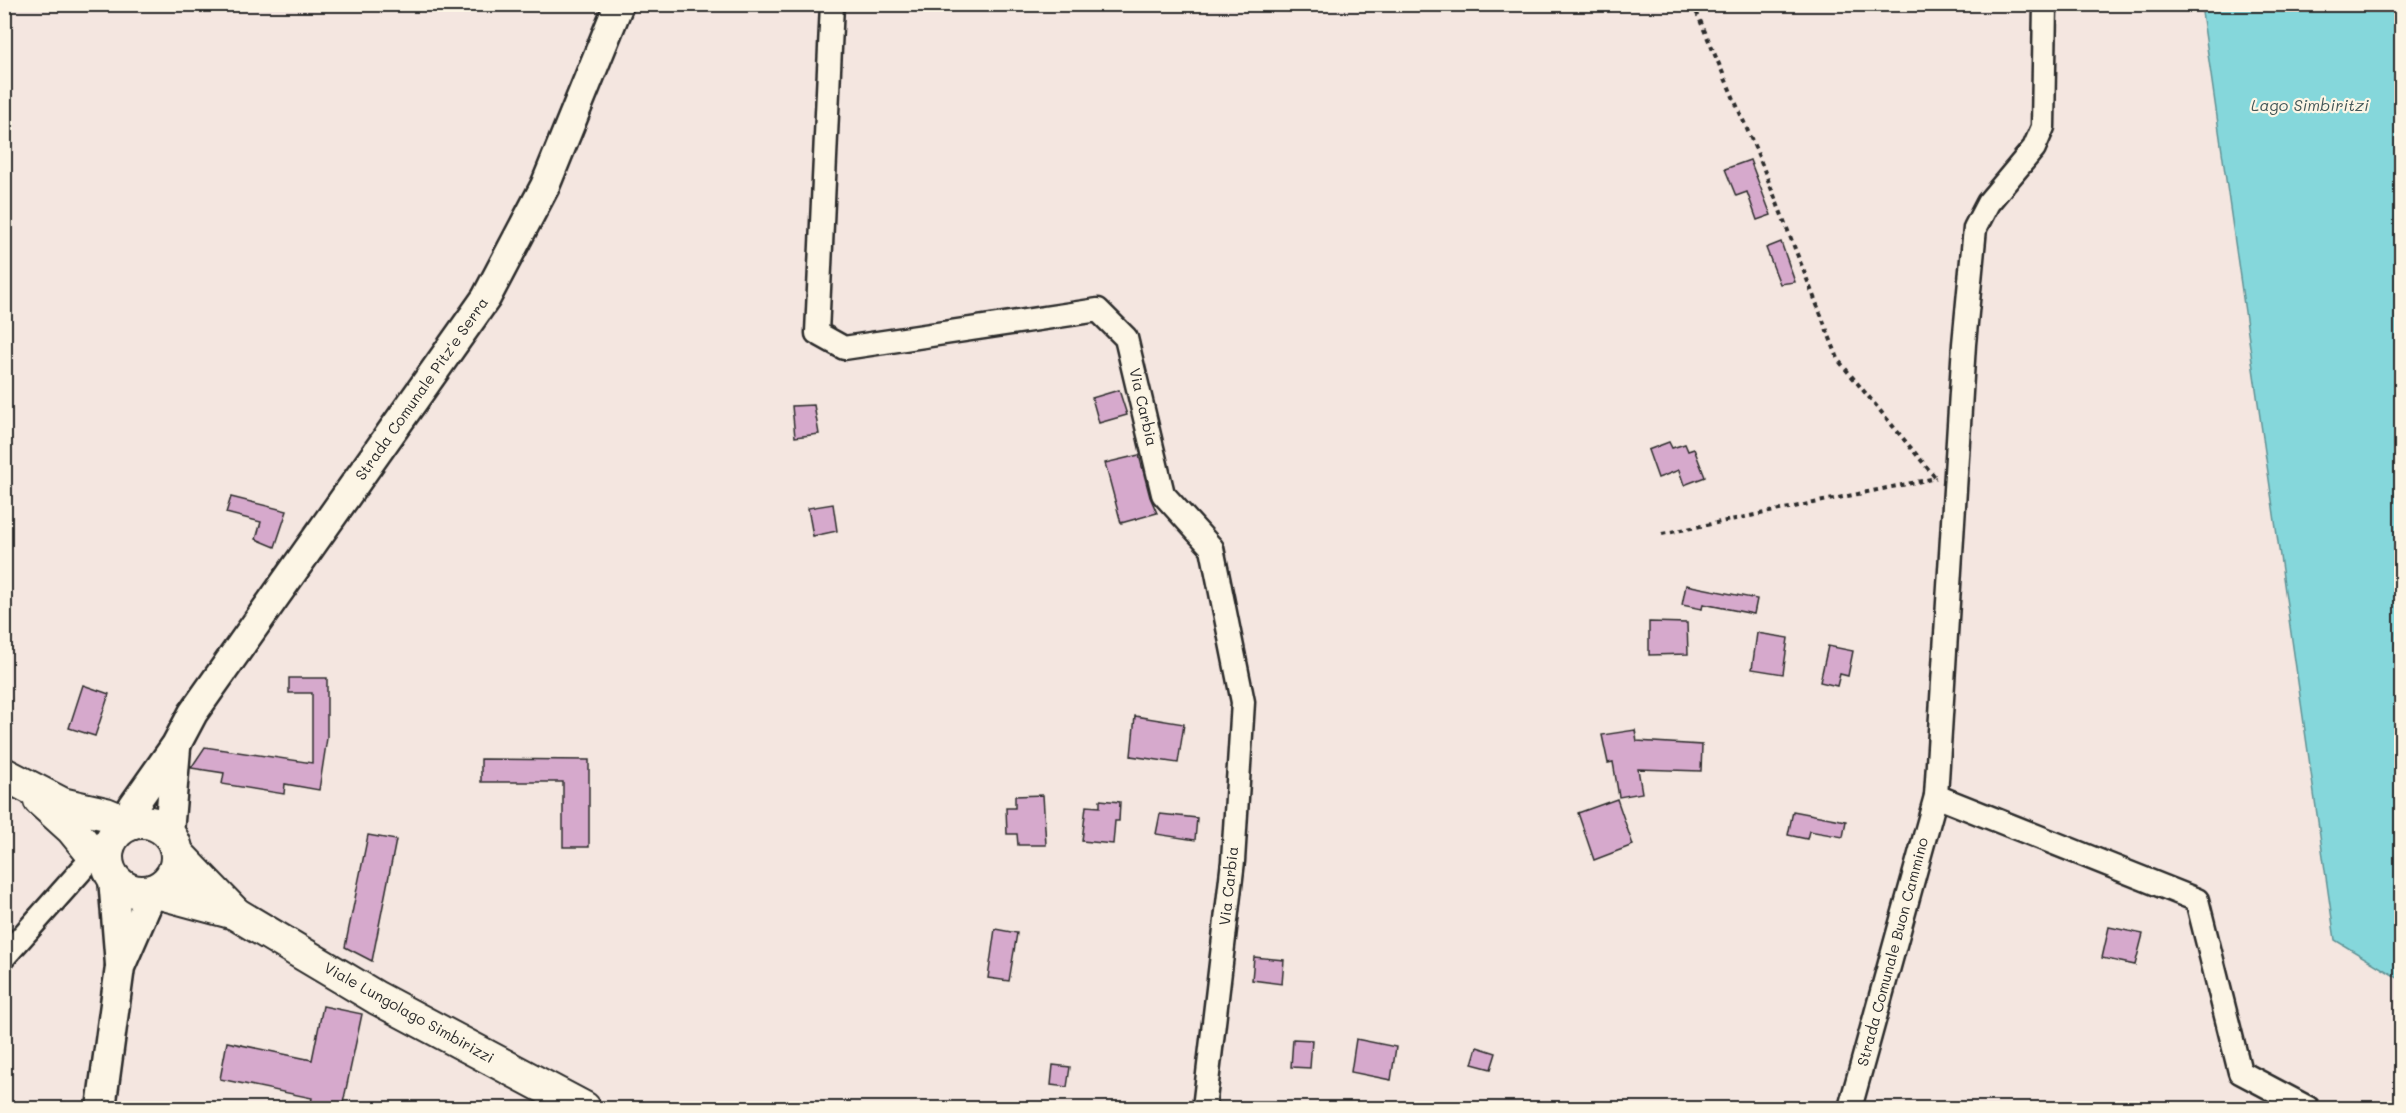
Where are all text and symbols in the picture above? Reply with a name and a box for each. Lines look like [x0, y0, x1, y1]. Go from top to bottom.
water label: Lago Simbiritzi [2251, 94, 2369, 115]
street label: Strada Comunale Pitz'e Serra [350, 293, 492, 484]
street label: Via Carbia [1125, 366, 1163, 448]
street label: Strada Comunale Buon Cammino [1852, 835, 1932, 1068]
street label: Via Carbia [1214, 845, 1242, 926]
street label: Viale Lungolago Simbirizzi [321, 957, 498, 1067]

